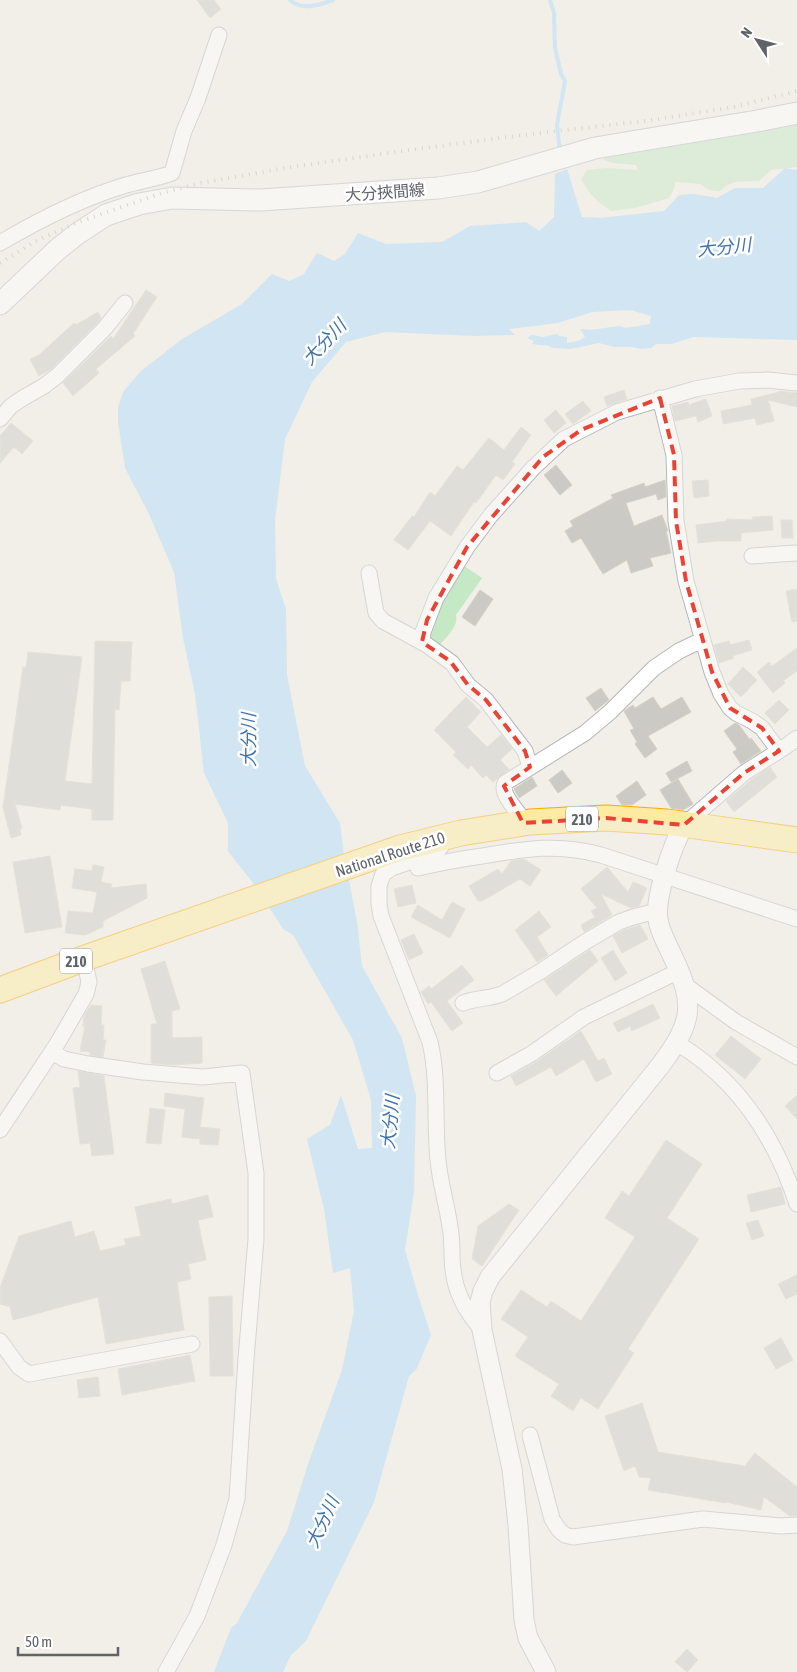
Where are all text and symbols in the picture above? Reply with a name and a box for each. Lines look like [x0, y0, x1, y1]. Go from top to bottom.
north arrow [732, 15, 782, 65]
text: N [738, 24, 755, 40]
street label: 大分挾間線 [344, 180, 426, 204]
water label: 大分川 [696, 234, 754, 260]
water label: 大分川 [298, 314, 351, 369]
water label: 大分川 [238, 711, 259, 767]
road number: 210 [566, 806, 598, 832]
street label: National Route 210 [333, 828, 447, 880]
road number: 210 [60, 948, 92, 974]
water label: 大分川 [377, 1092, 403, 1150]
water label: 大分川 [301, 1491, 344, 1551]
scale bar [18, 1624, 118, 1656]
text: 50 m [25, 1633, 52, 1650]

